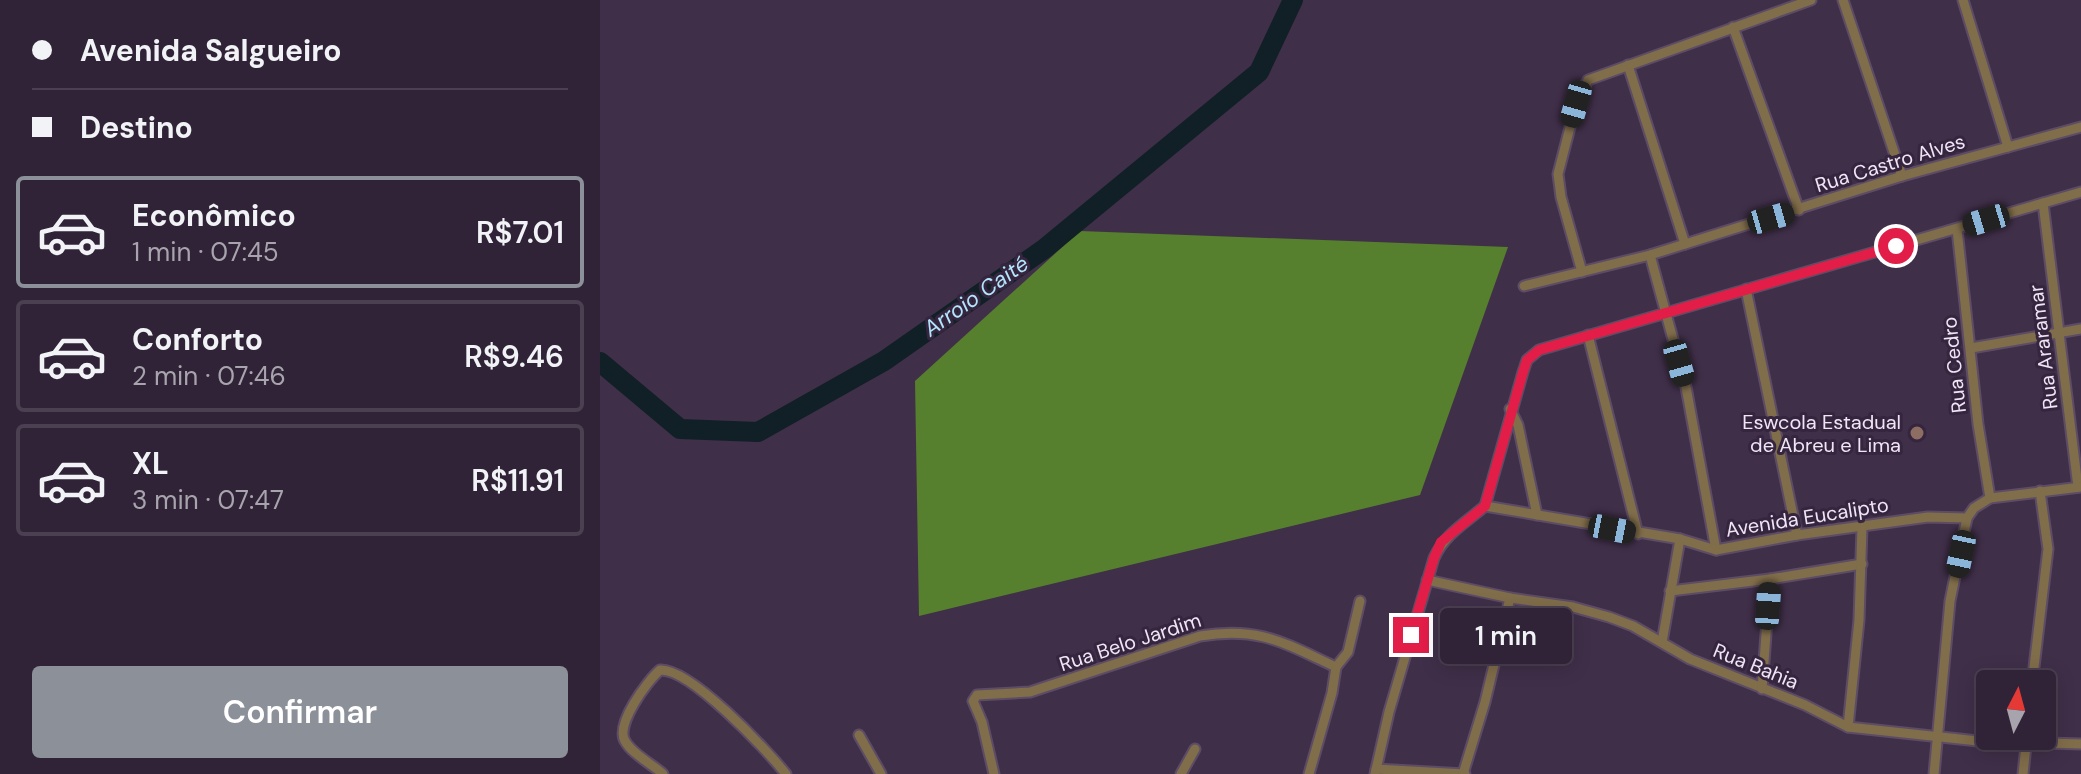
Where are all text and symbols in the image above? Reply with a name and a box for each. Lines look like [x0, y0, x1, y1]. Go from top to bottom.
text: Avenida Salgueiro [80, 31, 342, 70]
car [1558, 78, 1594, 130]
text: Destino [80, 108, 193, 147]
street label: Rua Castro Alves [1812, 128, 1968, 198]
icon: car [36, 196, 108, 268]
text: Econômico [132, 196, 296, 235]
car [1745, 200, 1797, 236]
car [1960, 202, 2012, 238]
text: R$7.01 [476, 213, 564, 252]
route start [1878, 228, 1914, 264]
text: 1 min · 07:45 [132, 235, 279, 269]
water label: Arroio Caité [917, 249, 1034, 343]
street label: Rua Araramar [2022, 283, 2064, 411]
street label: Rua Cedro [1936, 316, 1972, 414]
icon: car [36, 320, 108, 392]
text: Conforto [132, 320, 263, 359]
text: R$9.46 [464, 337, 564, 376]
car [1661, 337, 1697, 389]
text: 2 min · 07:46 [132, 359, 286, 393]
place label: Eswcola Estadual de Abreu e Lima [1742, 409, 1901, 458]
marker: Eswcola Estadual de Abreu e Lima [1908, 424, 1926, 442]
icon: car [36, 444, 108, 516]
text: XL [132, 444, 169, 483]
text: R$11.91 [471, 461, 564, 500]
text: 3 min · 07:47 [132, 483, 284, 517]
street label: Avenida Eucalipto [1724, 491, 1890, 543]
car [1586, 513, 1638, 545]
car [1944, 528, 1978, 580]
car [1754, 581, 1782, 631]
street label: Rua Belo Jardim [1056, 607, 1204, 677]
callout: 1 min [1439, 607, 1571, 663]
route end [1393, 617, 1429, 653]
text: 1 min [1475, 619, 1537, 653]
street label: Rua Bahia [1710, 637, 1802, 695]
button: Confirmar [32, 666, 568, 758]
north arrow [1976, 670, 2056, 750]
map controls [1976, 670, 2056, 750]

